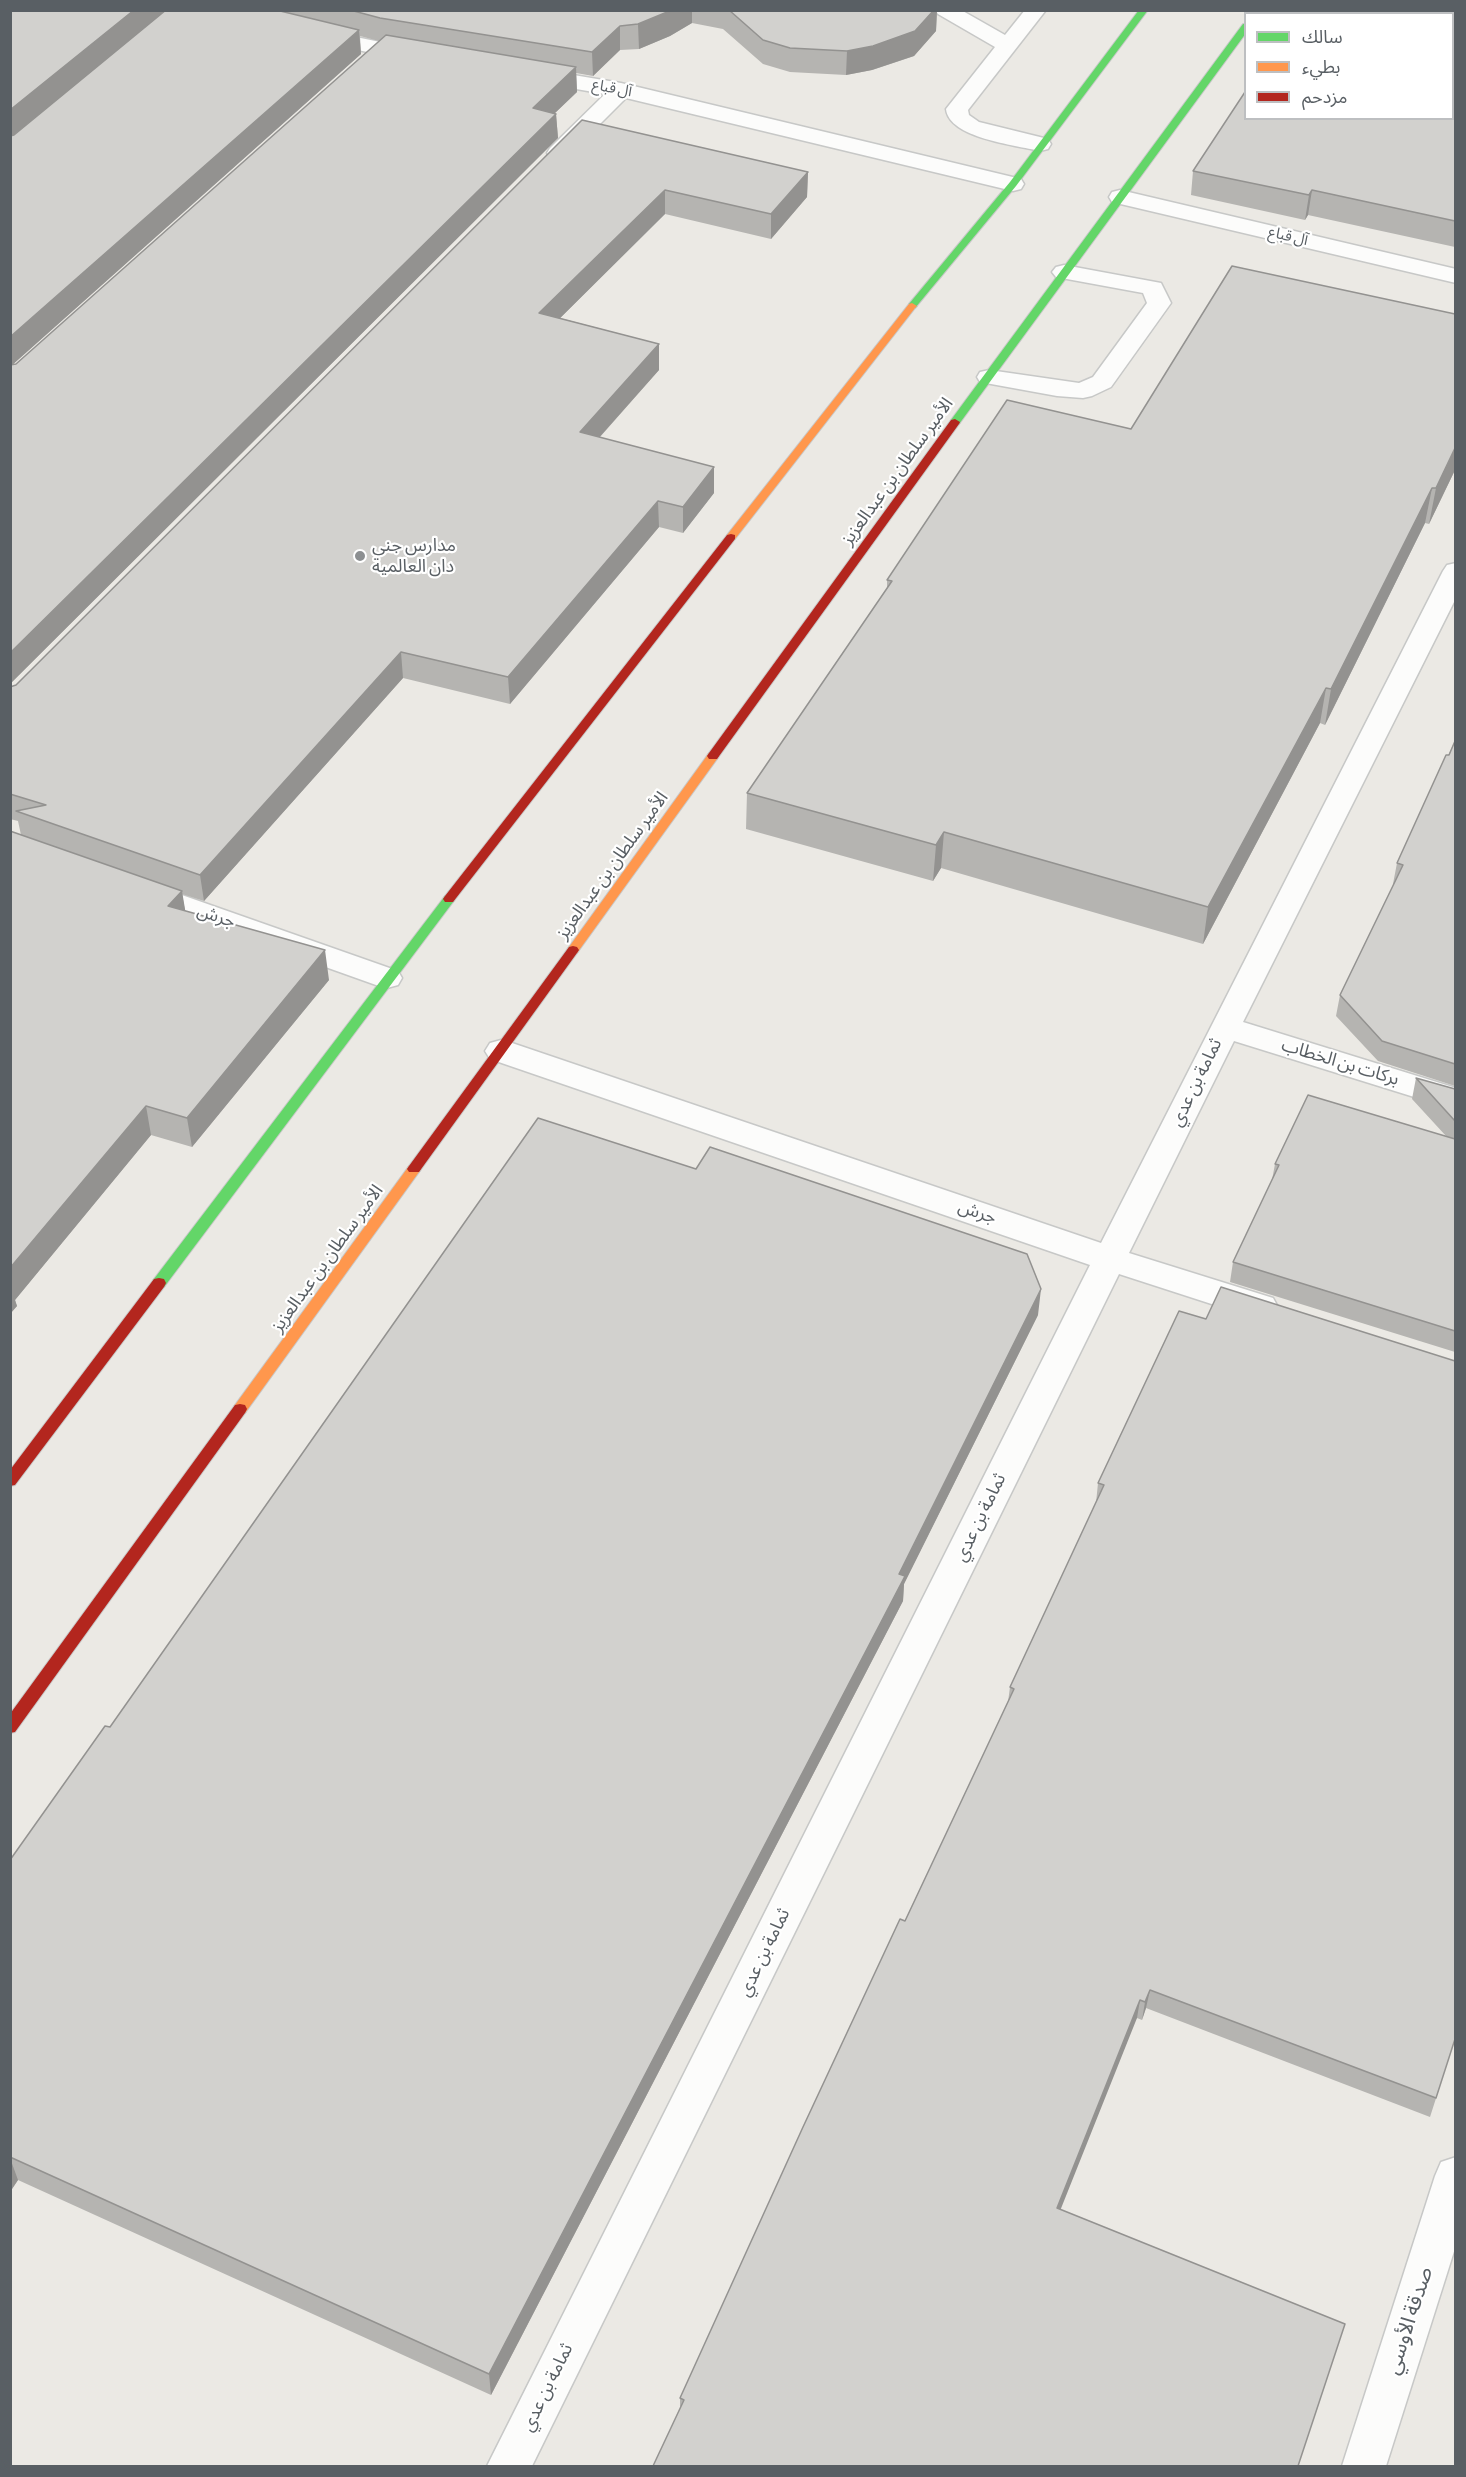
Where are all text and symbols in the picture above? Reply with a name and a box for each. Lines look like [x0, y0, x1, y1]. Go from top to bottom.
legend [1244, 12, 1454, 120]
text: سالك [1302, 27, 1343, 48]
text: بطيء [1302, 57, 1340, 78]
street label: آل قباع [591, 76, 633, 102]
text: مزدحم [1302, 87, 1347, 108]
street label: آل قباع [1266, 224, 1310, 250]
street label: الأمير سلطان بن عبدالعزيز [837, 394, 959, 550]
place label: مدارس جنى دان العالمية [372, 535, 456, 578]
marker: مدارس جنى دان العالمية [353, 549, 367, 563]
street label: الأمير سلطان بن عبدالعزيز [552, 788, 674, 944]
street label: جرش [194, 900, 238, 934]
street label: ثمامة بن عدي [1166, 1035, 1228, 1131]
street label: بركات بن الخطاب [1279, 1035, 1401, 1091]
street label: الأمير سلطان بن عبدالعزيز [267, 1181, 389, 1337]
street label: جرش [955, 1196, 999, 1230]
street label: ثمامة بن عدي [950, 1470, 1012, 1566]
street label: ثمامة بن عدي [734, 1905, 796, 2001]
street label: صدقة الأوسي [1381, 2264, 1439, 2378]
street label: ثمامة بن عدي [517, 2340, 579, 2436]

